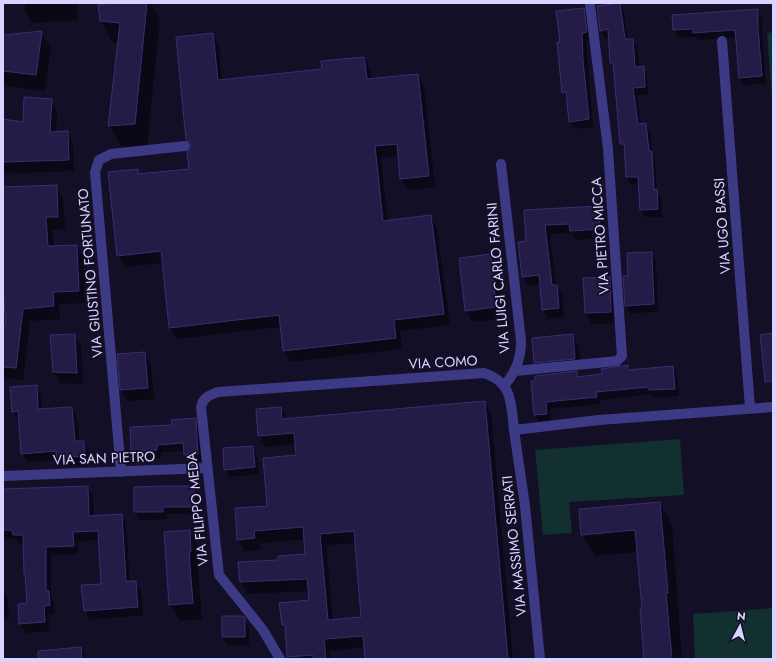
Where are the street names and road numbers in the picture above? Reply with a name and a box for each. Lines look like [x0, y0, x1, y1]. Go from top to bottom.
street label: VIA PIETRO MICCA [586, 176, 614, 295]
street label: VIA UGO BASSI [709, 177, 735, 275]
street label: VIA GIUSTINO FORTUNATO [73, 187, 107, 359]
street label: VIA LUIGI CARLO FARINI [481, 202, 515, 354]
street label: VIA COMO [408, 350, 478, 374]
street label: VIA SAN PIETRO [53, 446, 155, 470]
street label: VIA FILIPPO MEDA [181, 450, 213, 567]
street label: VIA MASSIMO SERRATI [497, 475, 531, 617]

